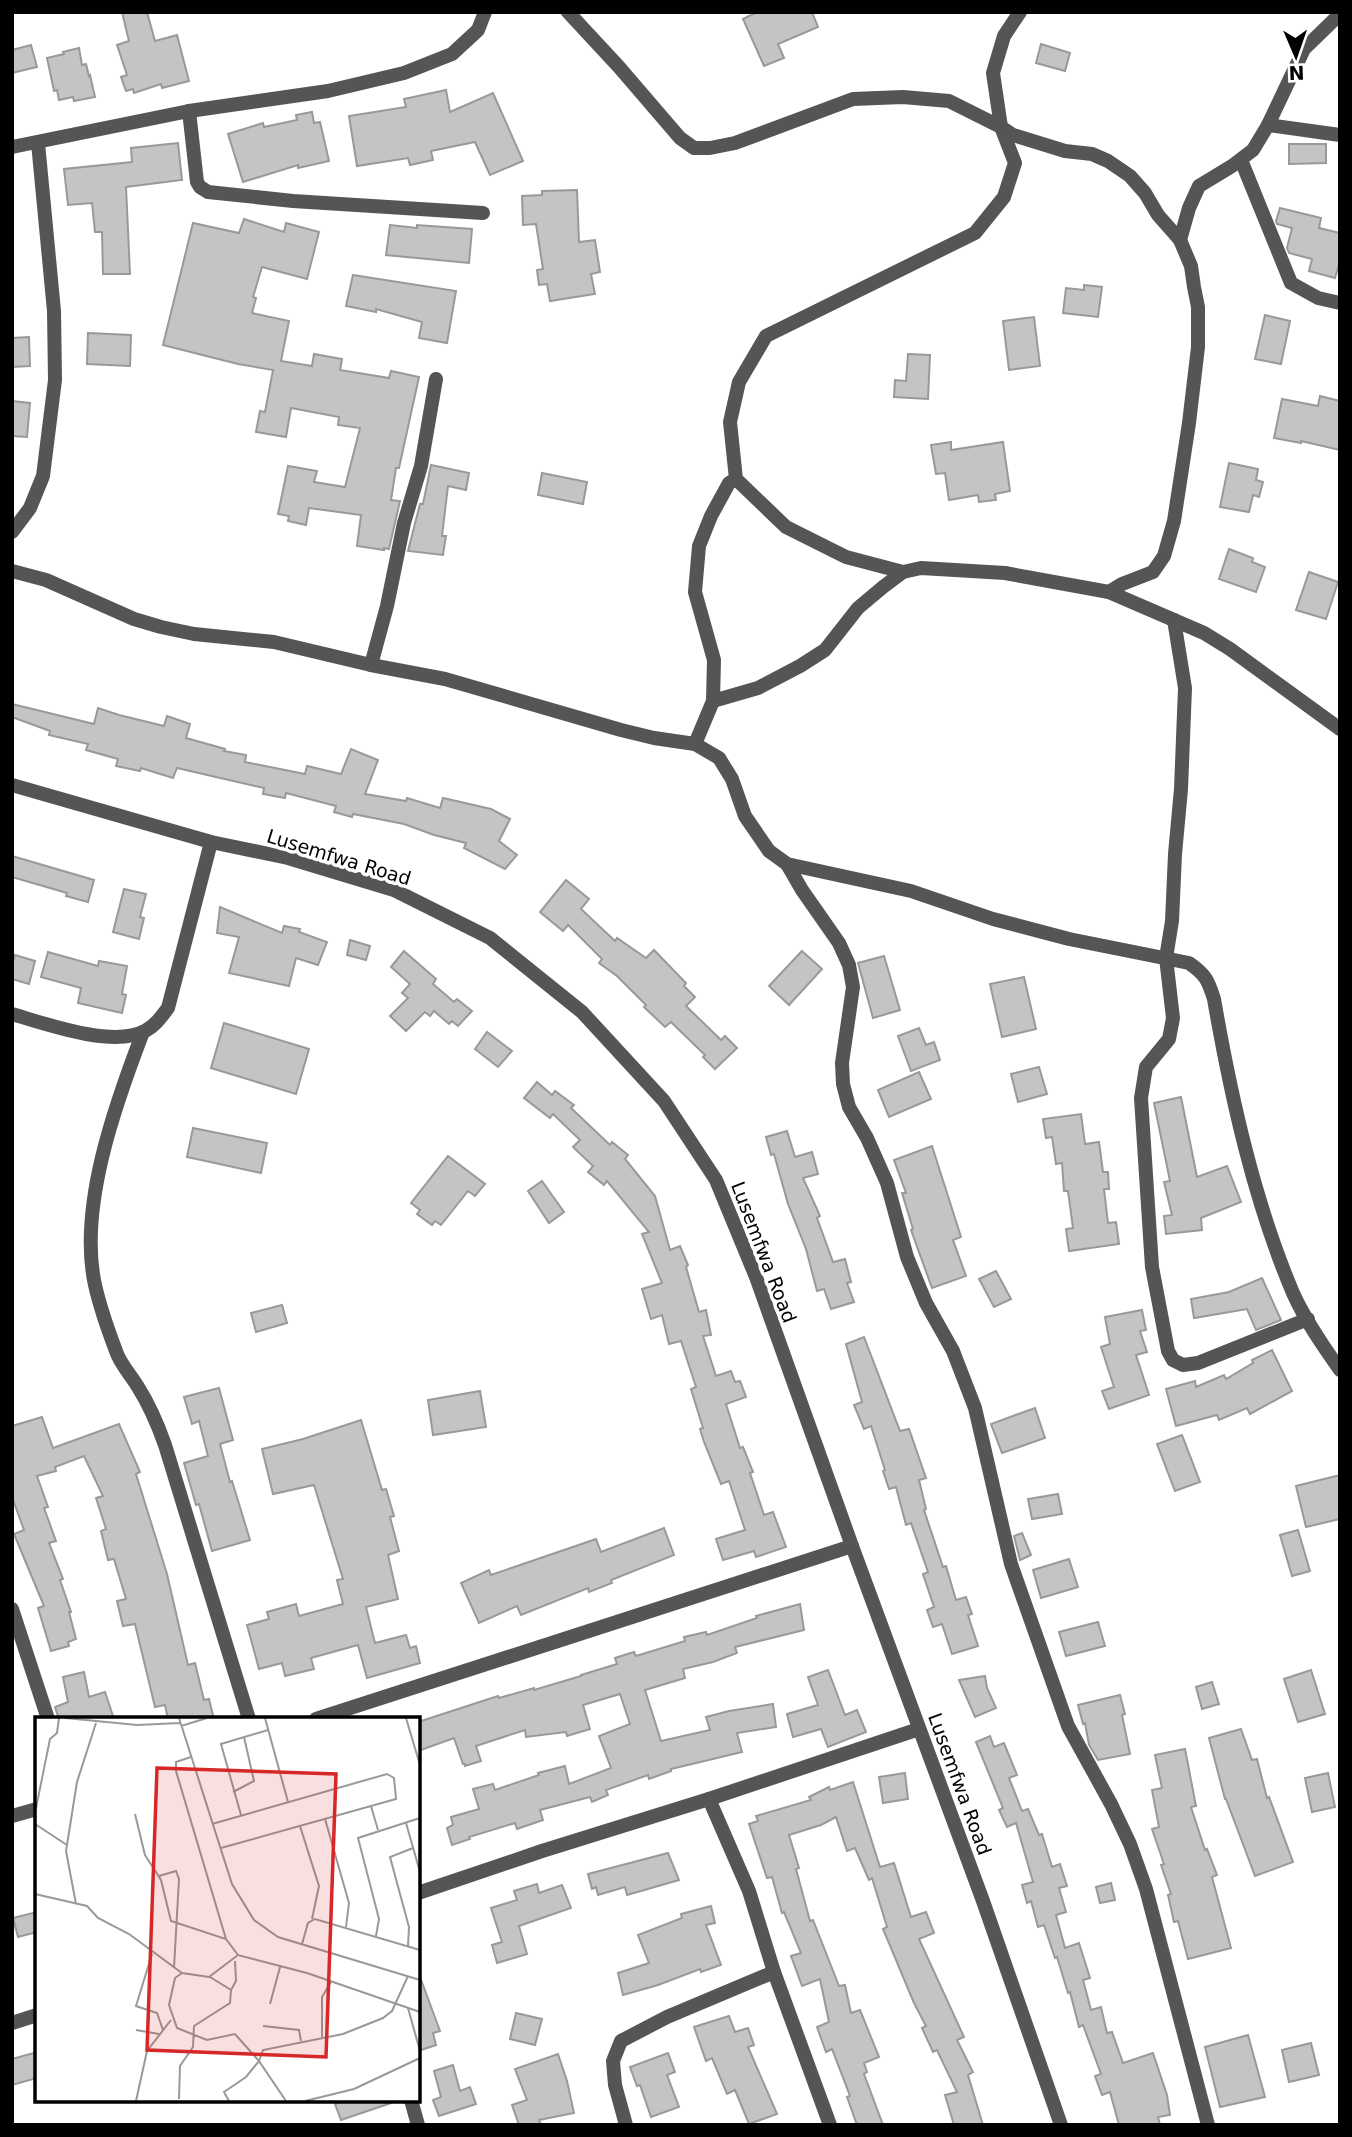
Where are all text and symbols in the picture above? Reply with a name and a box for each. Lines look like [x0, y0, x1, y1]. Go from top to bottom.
north arrow [1261, 21, 1331, 91]
text: N [1288, 62, 1305, 84]
street label: Lusemfwa Road [264, 825, 414, 889]
street label: Lusemfwa Road [727, 1178, 801, 1326]
street label: Lusemfwa Road [924, 1710, 996, 1858]
inset map [35, 1717, 420, 2102]

